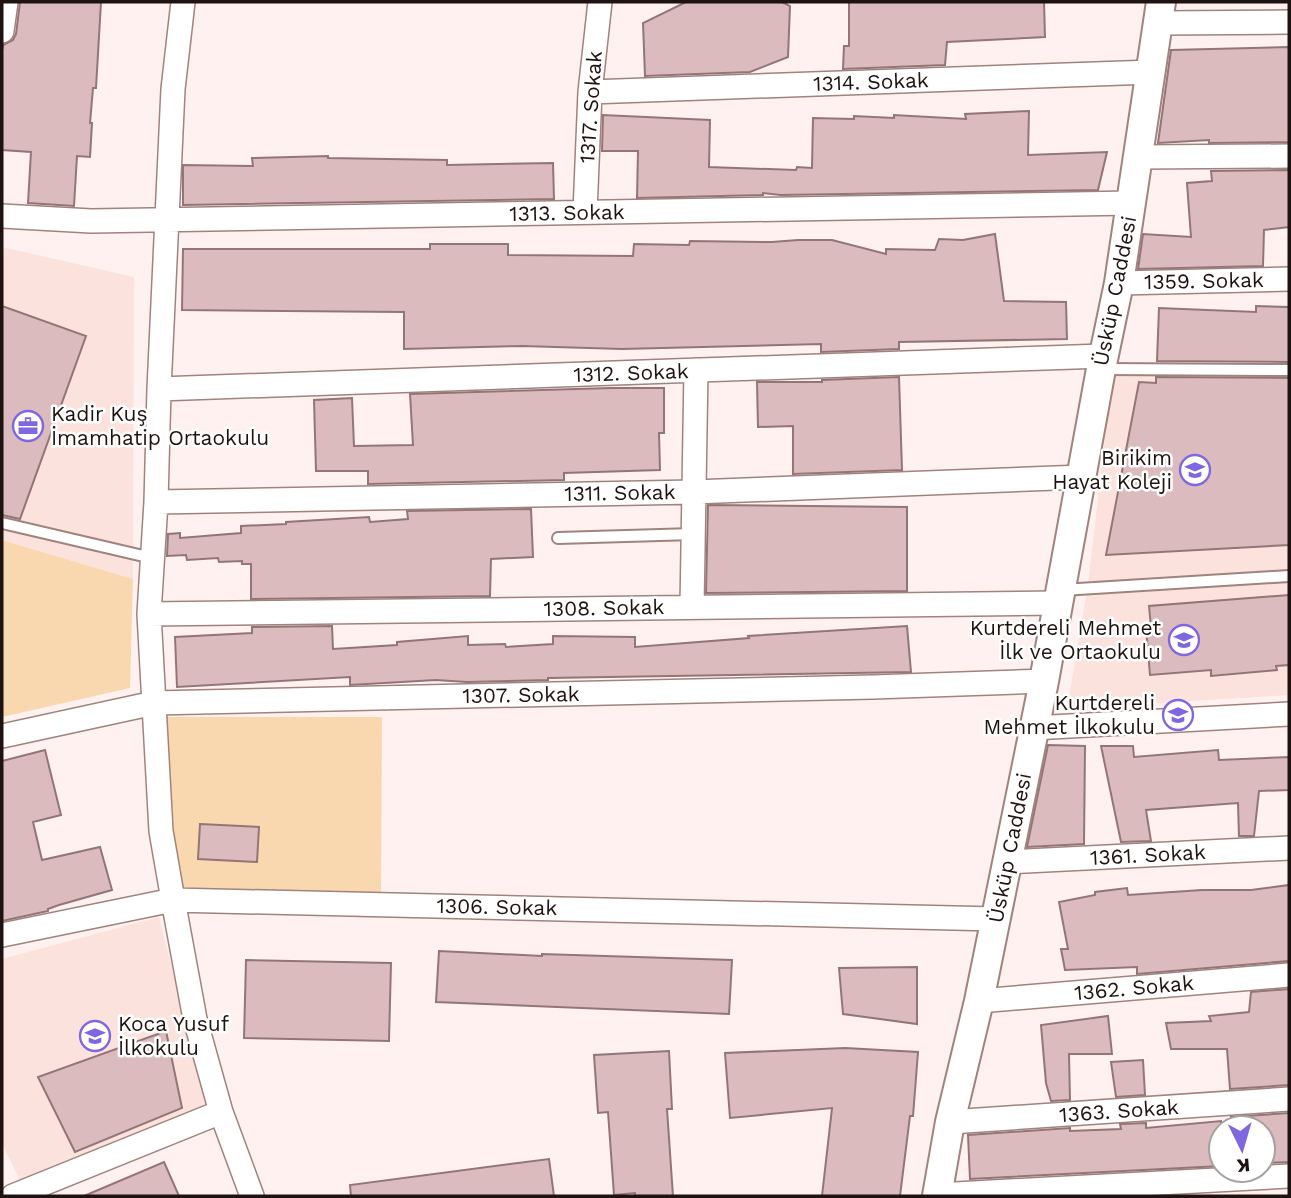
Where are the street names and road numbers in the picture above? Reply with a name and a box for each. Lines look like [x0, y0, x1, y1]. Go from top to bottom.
street label: 1317. Sokak [574, 50, 607, 164]
street label: 1314. Sokak [813, 67, 929, 96]
street label: 1313. Sokak [509, 199, 625, 226]
street label: Üsküp Caddesi [1088, 214, 1141, 368]
street label: 1359. Sokak [1144, 267, 1264, 294]
street label: 1312. Sokak [573, 358, 689, 387]
street label: 1311. Sokak [564, 479, 676, 506]
street label: 1308. Sokak [543, 594, 665, 621]
street label: 1307. Sokak [462, 681, 580, 708]
street label: Üsküp Caddesi [983, 771, 1036, 925]
street label: 1361. Sokak [1090, 839, 1206, 870]
street label: 1306. Sokak [437, 893, 558, 920]
street label: 1362. Sokak [1073, 970, 1195, 1005]
street label: 1363. Sokak [1058, 1094, 1180, 1127]

